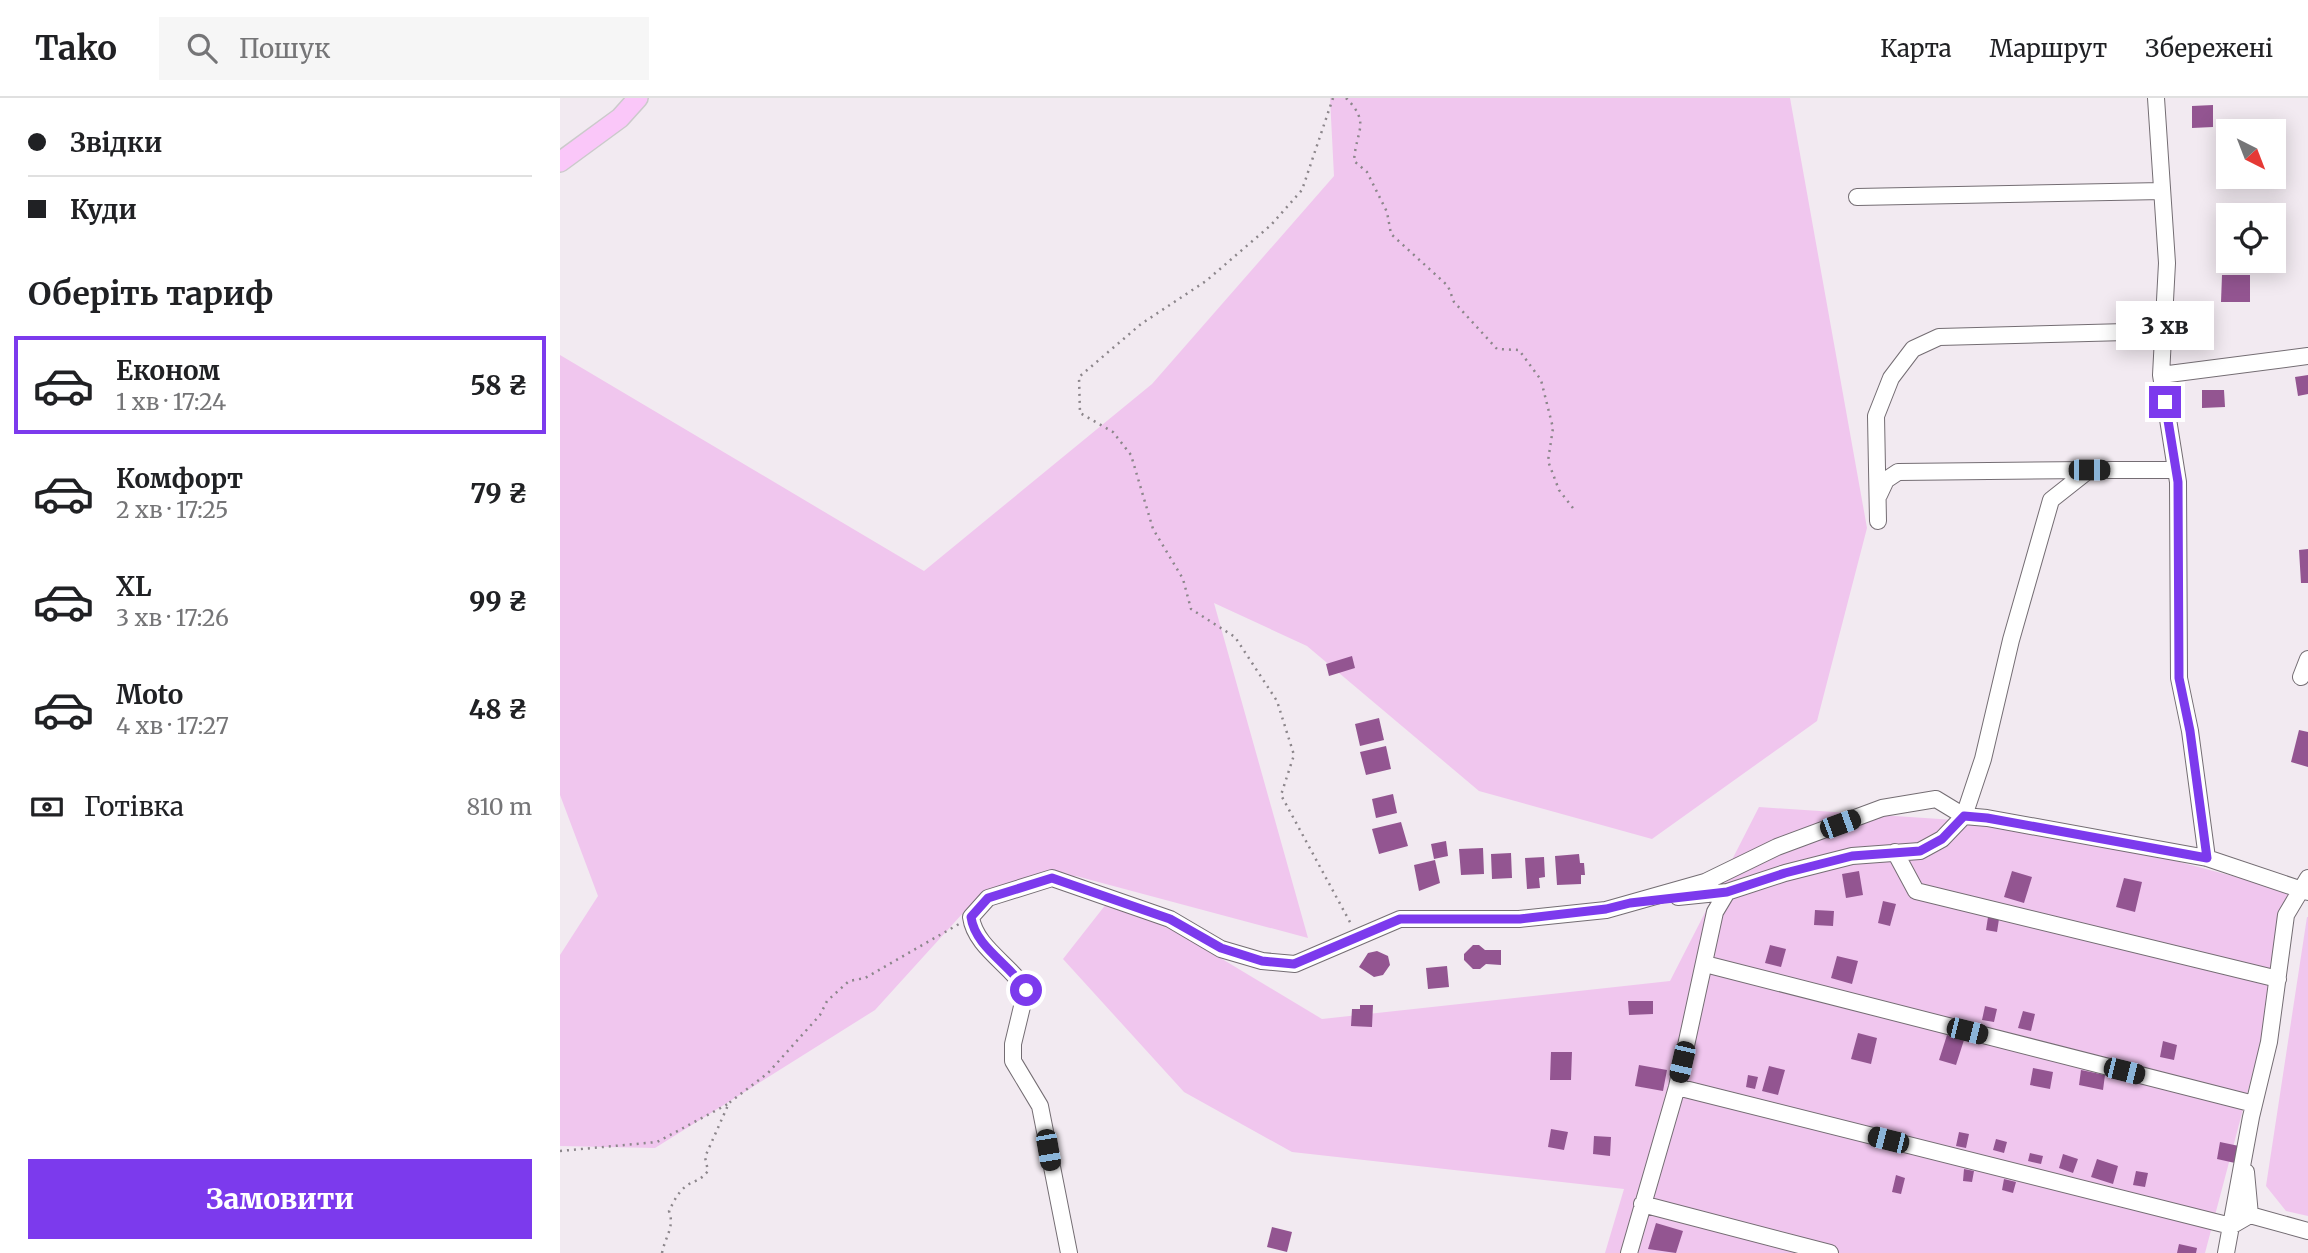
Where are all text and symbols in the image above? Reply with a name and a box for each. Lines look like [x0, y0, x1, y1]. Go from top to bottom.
search box [159, 17, 649, 80]
text: Tako [35, 28, 117, 69]
icon: search [183, 29, 221, 67]
text: Пошук [239, 32, 330, 65]
text: Карта [1880, 33, 1952, 64]
text: Маршрут [1990, 33, 2107, 64]
text: Збережені [2145, 33, 2273, 64]
north arrow [2216, 119, 2286, 189]
map controls [2216, 119, 2286, 273]
text: Звідки [70, 126, 162, 159]
text: Куди [70, 193, 137, 226]
button: locate [2216, 203, 2286, 273]
text: Оберіть тариф [28, 274, 273, 314]
callout: 3 хв [2116, 300, 2214, 350]
text: 3 хв [2141, 311, 2189, 340]
icon: car [32, 354, 95, 417]
text: Економ [116, 354, 220, 387]
text: 58 ₴ [471, 369, 528, 402]
route end [2149, 386, 2181, 418]
text: 1 хв · 17:24 [116, 387, 226, 416]
car [2069, 460, 2111, 481]
icon: car [32, 462, 95, 525]
text: Комфорт [116, 462, 243, 495]
text: 79 ₴ [470, 477, 528, 510]
text: 2 хв · 17:25 [116, 495, 229, 524]
icon: car [32, 570, 95, 633]
text: XL [116, 570, 152, 603]
text: 99 ₴ [469, 585, 528, 618]
text: 3 хв · 17:26 [116, 603, 229, 632]
icon: car [32, 678, 95, 741]
text: Moto [116, 678, 183, 711]
text: 48 ₴ [469, 693, 528, 726]
text: 4 хв · 17:27 [116, 711, 229, 740]
icon: cash [28, 788, 66, 826]
text: Готівка [84, 790, 184, 823]
text: 810 m [466, 792, 532, 821]
car [1817, 807, 1864, 841]
route start [1010, 974, 1042, 1006]
car [1945, 1016, 1990, 1046]
car [1668, 1039, 1697, 1085]
car [2102, 1056, 2147, 1086]
car [1866, 1125, 1911, 1155]
car [1035, 1127, 1062, 1173]
button: Замовити [28, 1159, 532, 1239]

